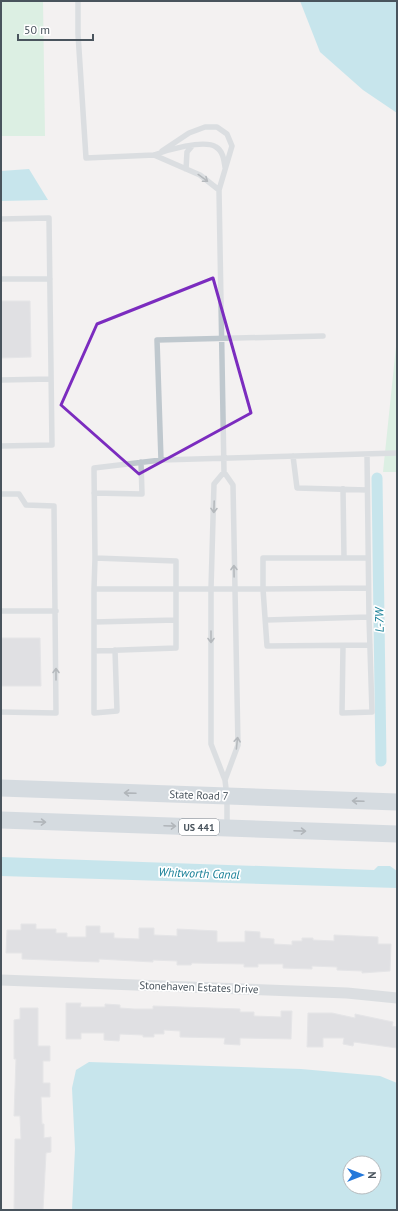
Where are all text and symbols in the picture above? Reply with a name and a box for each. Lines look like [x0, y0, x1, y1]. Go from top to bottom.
scale bar [18, 16, 93, 42]
text: 50 m [24, 22, 50, 37]
one-way arrow [198, 174, 209, 182]
one-way arrow [210, 500, 217, 513]
one-way arrow [230, 565, 238, 578]
water label: L-7W [371, 606, 387, 633]
one-way arrow [207, 630, 215, 643]
one-way arrow [52, 668, 60, 681]
one-way arrow [234, 737, 241, 750]
street label: State Road 7 [169, 787, 229, 803]
one-way arrow [124, 789, 137, 797]
one-way arrow [352, 797, 365, 805]
one-way arrow [33, 818, 46, 825]
road number: US 441 [179, 819, 219, 835]
one-way arrow [163, 822, 176, 830]
one-way arrow [293, 827, 306, 834]
water label: Whitworth Canal [158, 864, 241, 882]
street label: Stonehaven Estates Drive [139, 978, 259, 996]
north arrow [342, 1155, 382, 1195]
text: N [365, 1171, 379, 1179]

